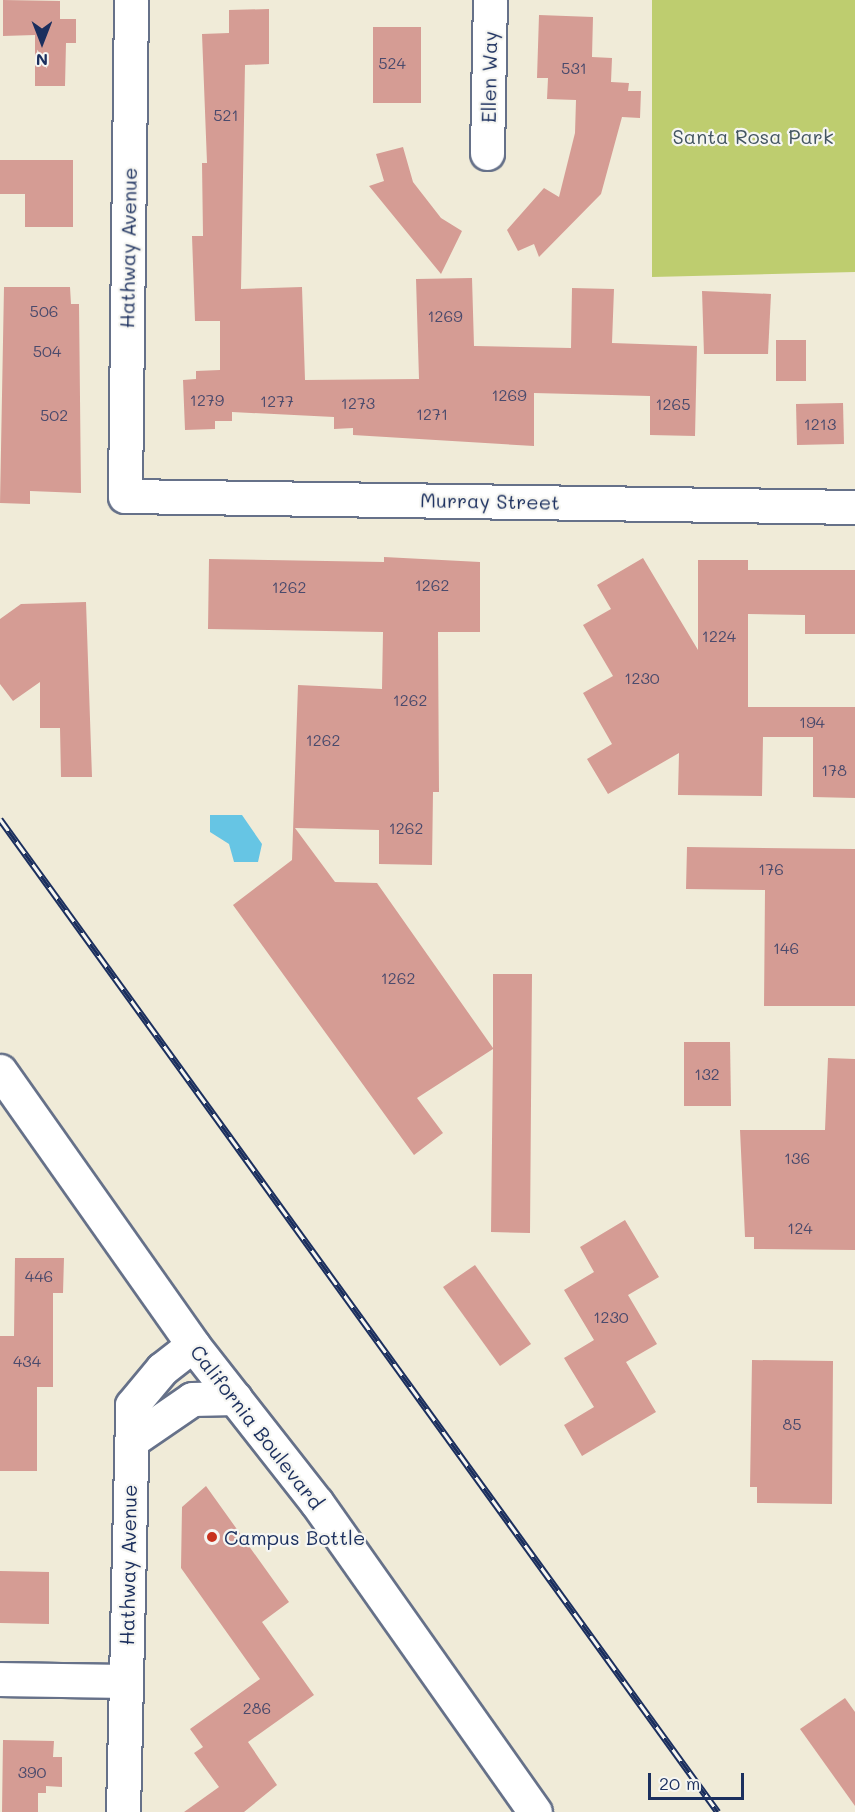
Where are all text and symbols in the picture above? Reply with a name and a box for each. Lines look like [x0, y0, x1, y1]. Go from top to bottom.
north arrow [12, 12, 72, 72]
street label: Ellen Way [476, 31, 502, 123]
text: N [36, 50, 48, 71]
house number: 524 [378, 53, 406, 73]
house number: 531 [561, 58, 587, 78]
house number: 521 [213, 105, 239, 125]
park label: Santa Rosa Park [672, 124, 834, 148]
street label: Hathway Avenue [115, 167, 141, 329]
house number: 506 [30, 301, 58, 321]
house number: 1269 [427, 306, 463, 326]
house number: 504 [33, 341, 61, 361]
house number: 1269 [491, 385, 527, 405]
house number: 1279 [190, 390, 224, 410]
house number: 1277 [260, 391, 294, 411]
house number: 1273 [341, 393, 375, 413]
house number: 1265 [655, 394, 691, 414]
house number: 1271 [416, 404, 448, 424]
house number: 502 [40, 405, 68, 425]
house number: 1213 [804, 414, 836, 434]
street label: Murray Street [420, 488, 560, 514]
house number: 1262 [415, 575, 449, 595]
house number: 1262 [272, 577, 306, 597]
house number: 1224 [702, 626, 736, 646]
house number: 1230 [624, 668, 660, 688]
house number: 1262 [393, 690, 427, 710]
house number: 194 [799, 712, 825, 732]
house number: 1262 [306, 730, 340, 750]
house number: 178 [821, 760, 847, 780]
house number: 1262 [389, 818, 423, 838]
house number: 176 [758, 859, 784, 879]
house number: 146 [773, 938, 799, 958]
house number: 1262 [381, 968, 415, 988]
house number: 132 [694, 1064, 720, 1084]
house number: 136 [784, 1148, 810, 1168]
house number: 124 [787, 1218, 813, 1238]
house number: 446 [25, 1266, 53, 1286]
house number: 1230 [593, 1307, 629, 1327]
street label: California Boulevard [185, 1340, 329, 1514]
house number: 434 [13, 1351, 41, 1371]
house number: 85 [782, 1414, 802, 1434]
street label: Hathway Avenue [115, 1484, 141, 1646]
place label: Campus Bottle [224, 1525, 365, 1549]
marker: Campus Bottle [205, 1530, 219, 1544]
house number: 286 [243, 1698, 271, 1718]
scale bar [651, 1761, 747, 1799]
house number: 390 [18, 1762, 46, 1782]
text: 20 m [659, 1771, 700, 1795]

